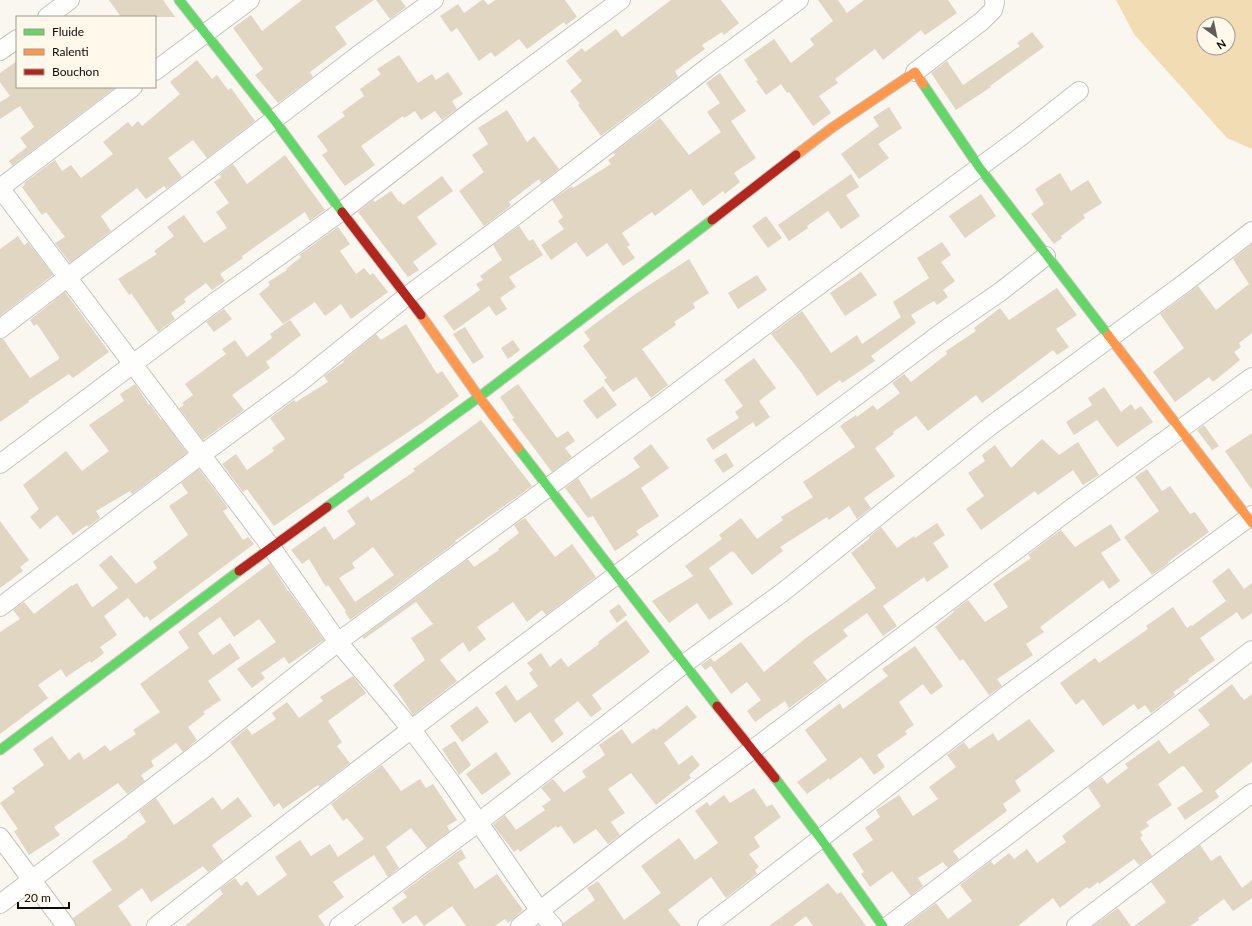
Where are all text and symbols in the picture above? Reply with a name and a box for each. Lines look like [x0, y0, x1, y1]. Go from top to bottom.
legend [16, 16, 156, 88]
north arrow [1196, 16, 1236, 56]
text: Fluide [52, 24, 84, 39]
text: N [1215, 37, 1229, 53]
text: Ralenti [52, 44, 89, 59]
text: Bouchon [52, 64, 99, 79]
scale bar [18, 884, 69, 910]
text: 20 m [24, 890, 51, 905]

